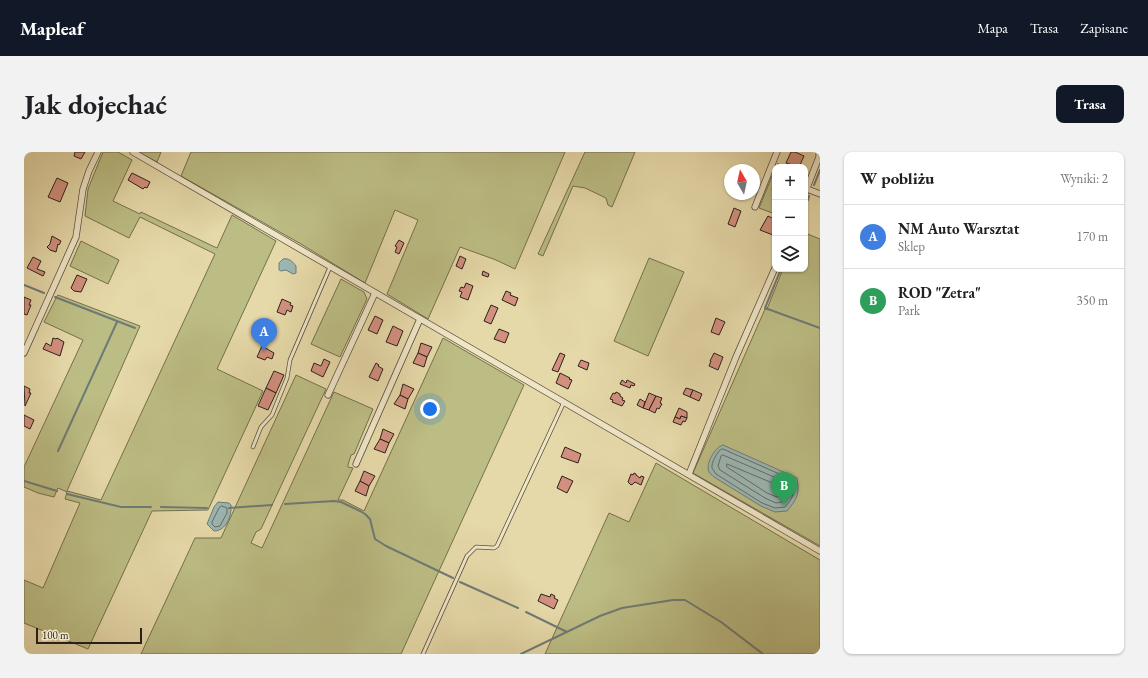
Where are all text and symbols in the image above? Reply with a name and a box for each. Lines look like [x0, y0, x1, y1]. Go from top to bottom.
text: Mapleaf [20, 16, 84, 41]
text: Mapa [977, 19, 1008, 37]
text: Trasa [1030, 19, 1058, 37]
text: Zapisane [1080, 19, 1128, 37]
button: Trasa [1056, 85, 1124, 123]
text: Jak dojechać [24, 86, 167, 122]
north arrow [724, 164, 760, 200]
map controls [772, 164, 808, 272]
button: + [772, 164, 808, 200]
text: W pobliżu [860, 167, 934, 189]
text: Wyniki: 2 [1060, 170, 1108, 187]
button: − [772, 200, 808, 236]
text: NM Auto Warsztat [898, 219, 1019, 238]
text: A [868, 228, 878, 245]
text: 170 m [1077, 228, 1108, 245]
button: layers [772, 236, 808, 272]
text: Sklep [898, 238, 925, 255]
text: ROD "Zetra" [898, 283, 981, 302]
text: B [869, 292, 877, 309]
text: 350 m [1077, 292, 1108, 309]
text: Park [898, 302, 920, 319]
pin: A [251, 318, 277, 351]
your location [420, 399, 440, 419]
pin: B [771, 472, 797, 505]
scale bar [36, 626, 142, 645]
text: 100 m [42, 628, 69, 642]

